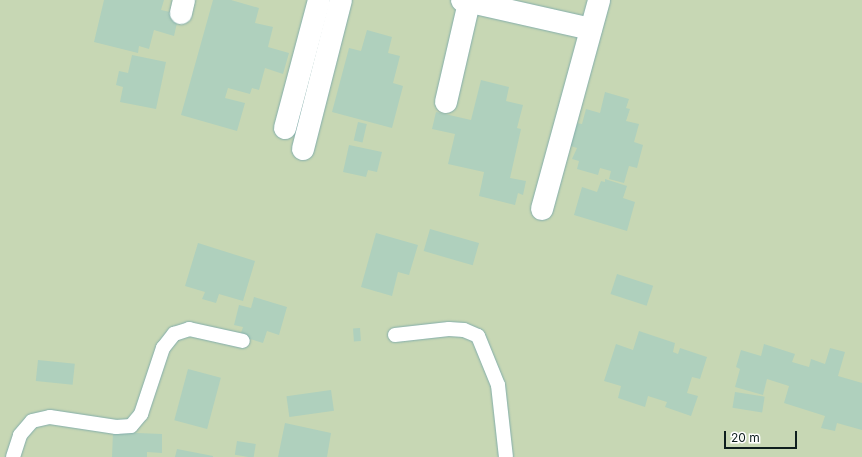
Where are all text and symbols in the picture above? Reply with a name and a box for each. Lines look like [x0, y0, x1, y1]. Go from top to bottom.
scale bar [726, 423, 799, 449]
text: 20 m [731, 430, 760, 445]

